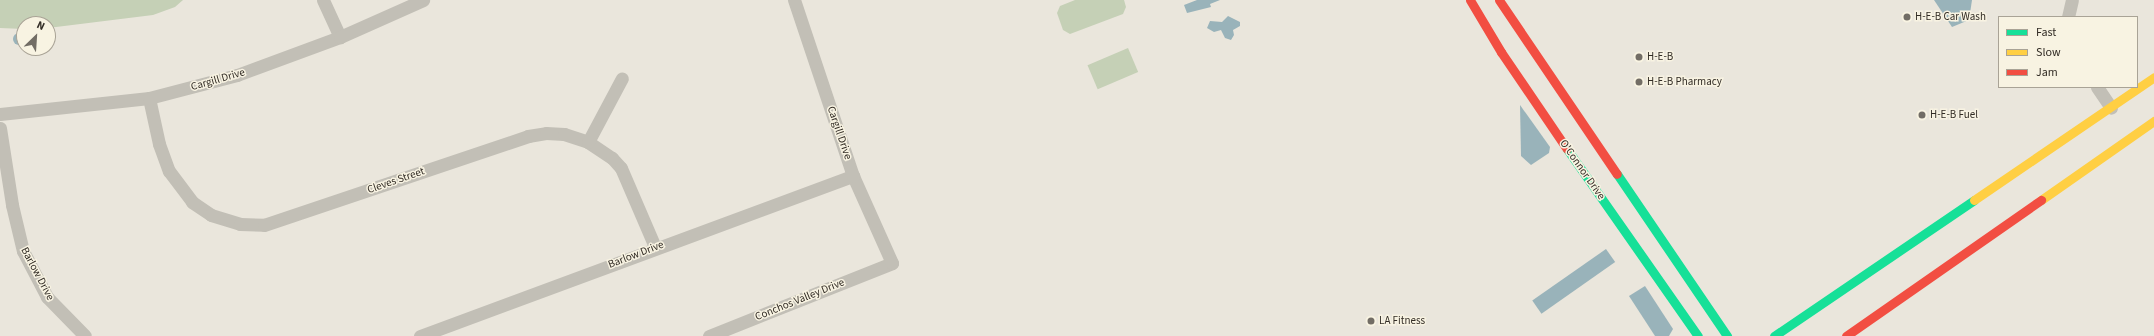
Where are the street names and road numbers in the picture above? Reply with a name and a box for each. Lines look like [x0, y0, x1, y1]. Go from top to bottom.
street label: Cargill Drive [190, 66, 246, 94]
street label: Cargill Drive [824, 105, 854, 161]
street label: O'Connor Drive [1556, 137, 1608, 203]
street label: Cleves Street [366, 165, 426, 197]
street label: Barlow Drive [606, 238, 666, 272]
street label: Barlow Drive [17, 245, 57, 303]
street label: Conchos Valley Drive [753, 276, 847, 324]

